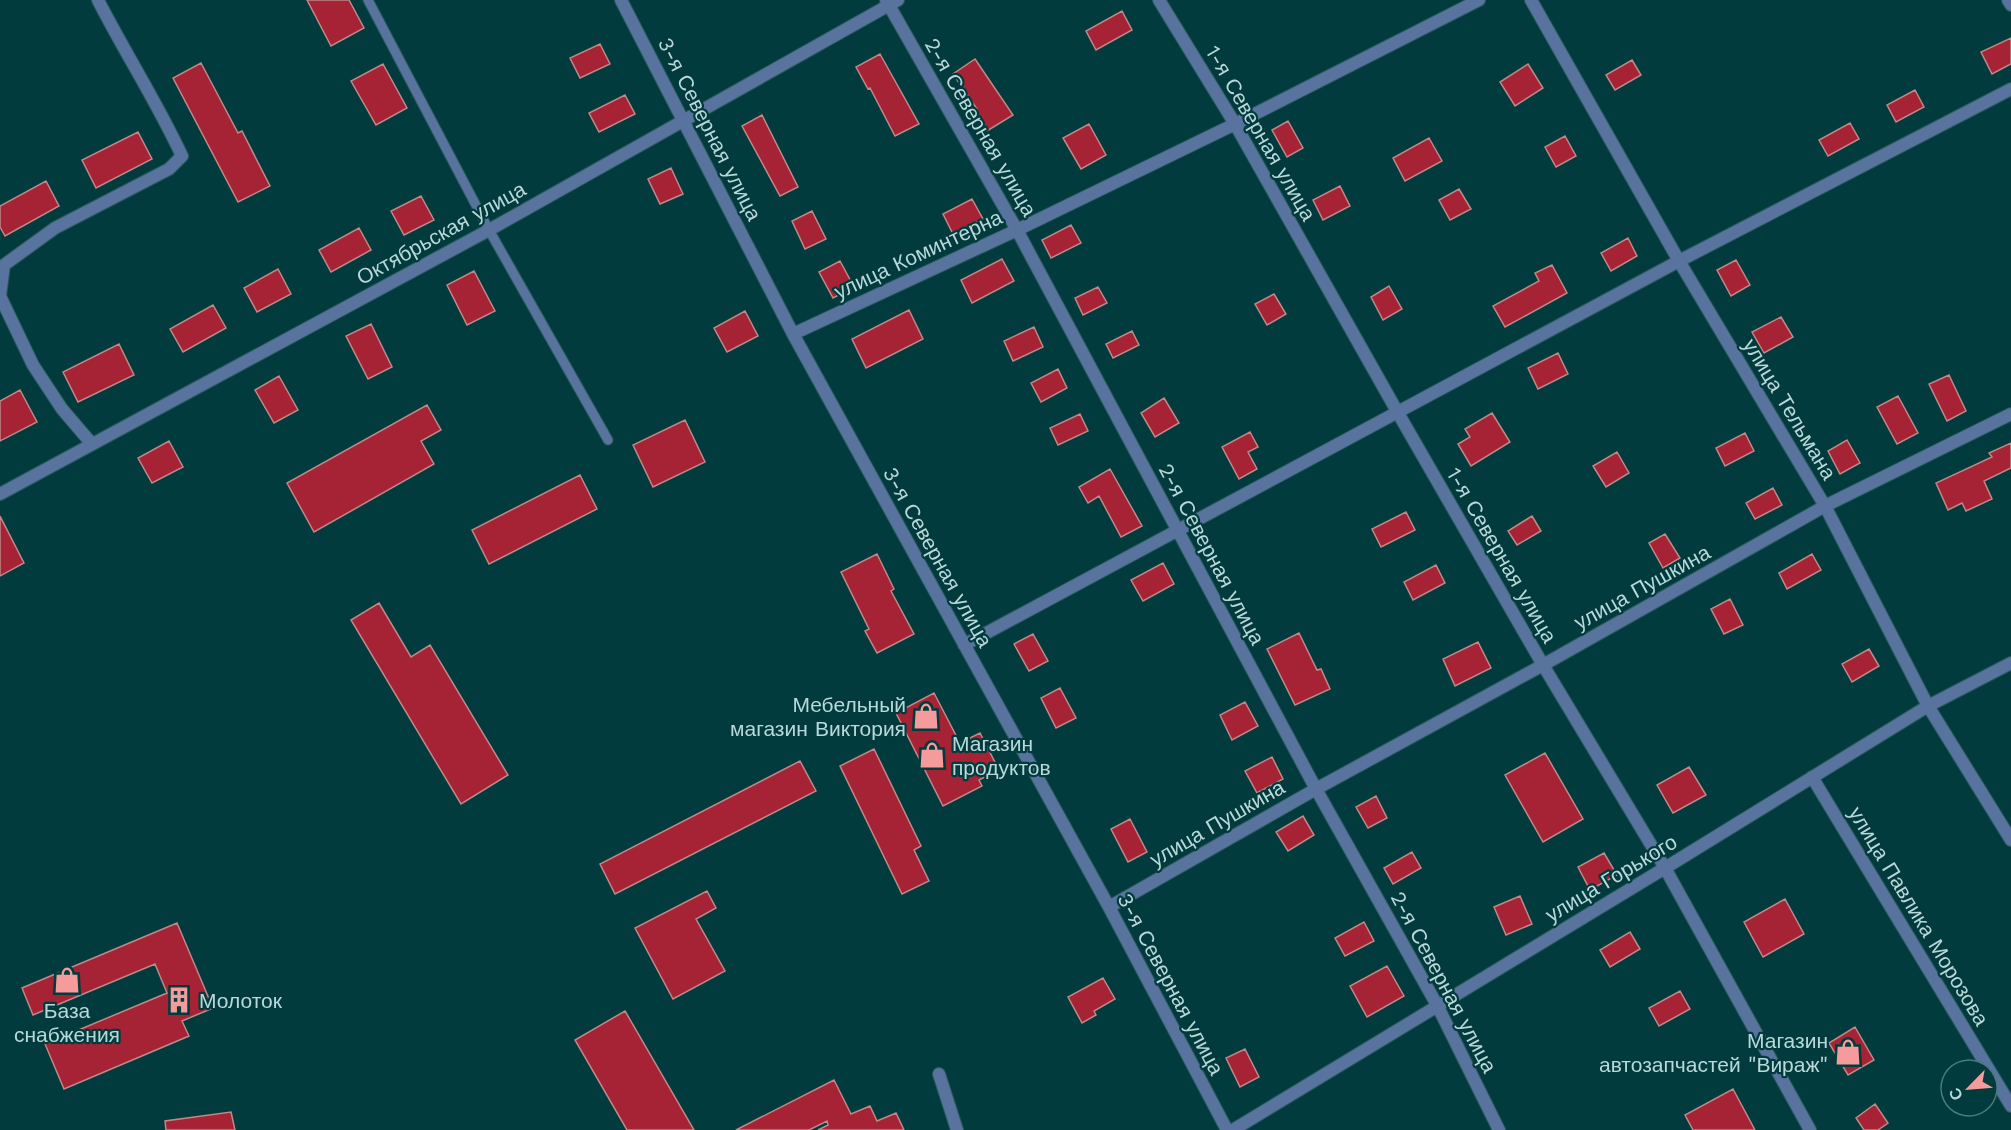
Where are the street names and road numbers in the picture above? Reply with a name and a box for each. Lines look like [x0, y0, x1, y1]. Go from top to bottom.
street label: 3-я Северная улица [653, 33, 767, 225]
street label: 2-я Северная улица [920, 33, 1042, 221]
street label: 1-я Северная улица [1201, 41, 1322, 225]
street label: Октябрьская улица [352, 176, 530, 290]
street label: улица Коминтерна [830, 204, 1006, 304]
street label: улица Тельмана [1738, 334, 1842, 484]
street label: 2-я Северная улица [1154, 459, 1271, 649]
street label: 3-я Северная улица [878, 463, 998, 652]
street label: 1-я Северная улица [1442, 463, 1563, 647]
street label: улица Пушкина [1570, 539, 1715, 635]
street label: улица Пушкина [1145, 774, 1289, 872]
street label: улица Павлика Морозова [1844, 802, 1995, 1030]
street label: улица Горького [1541, 829, 1681, 927]
street label: 2-я Северная улица [1386, 887, 1503, 1077]
street label: 3-я Северная улица [1113, 889, 1230, 1079]

